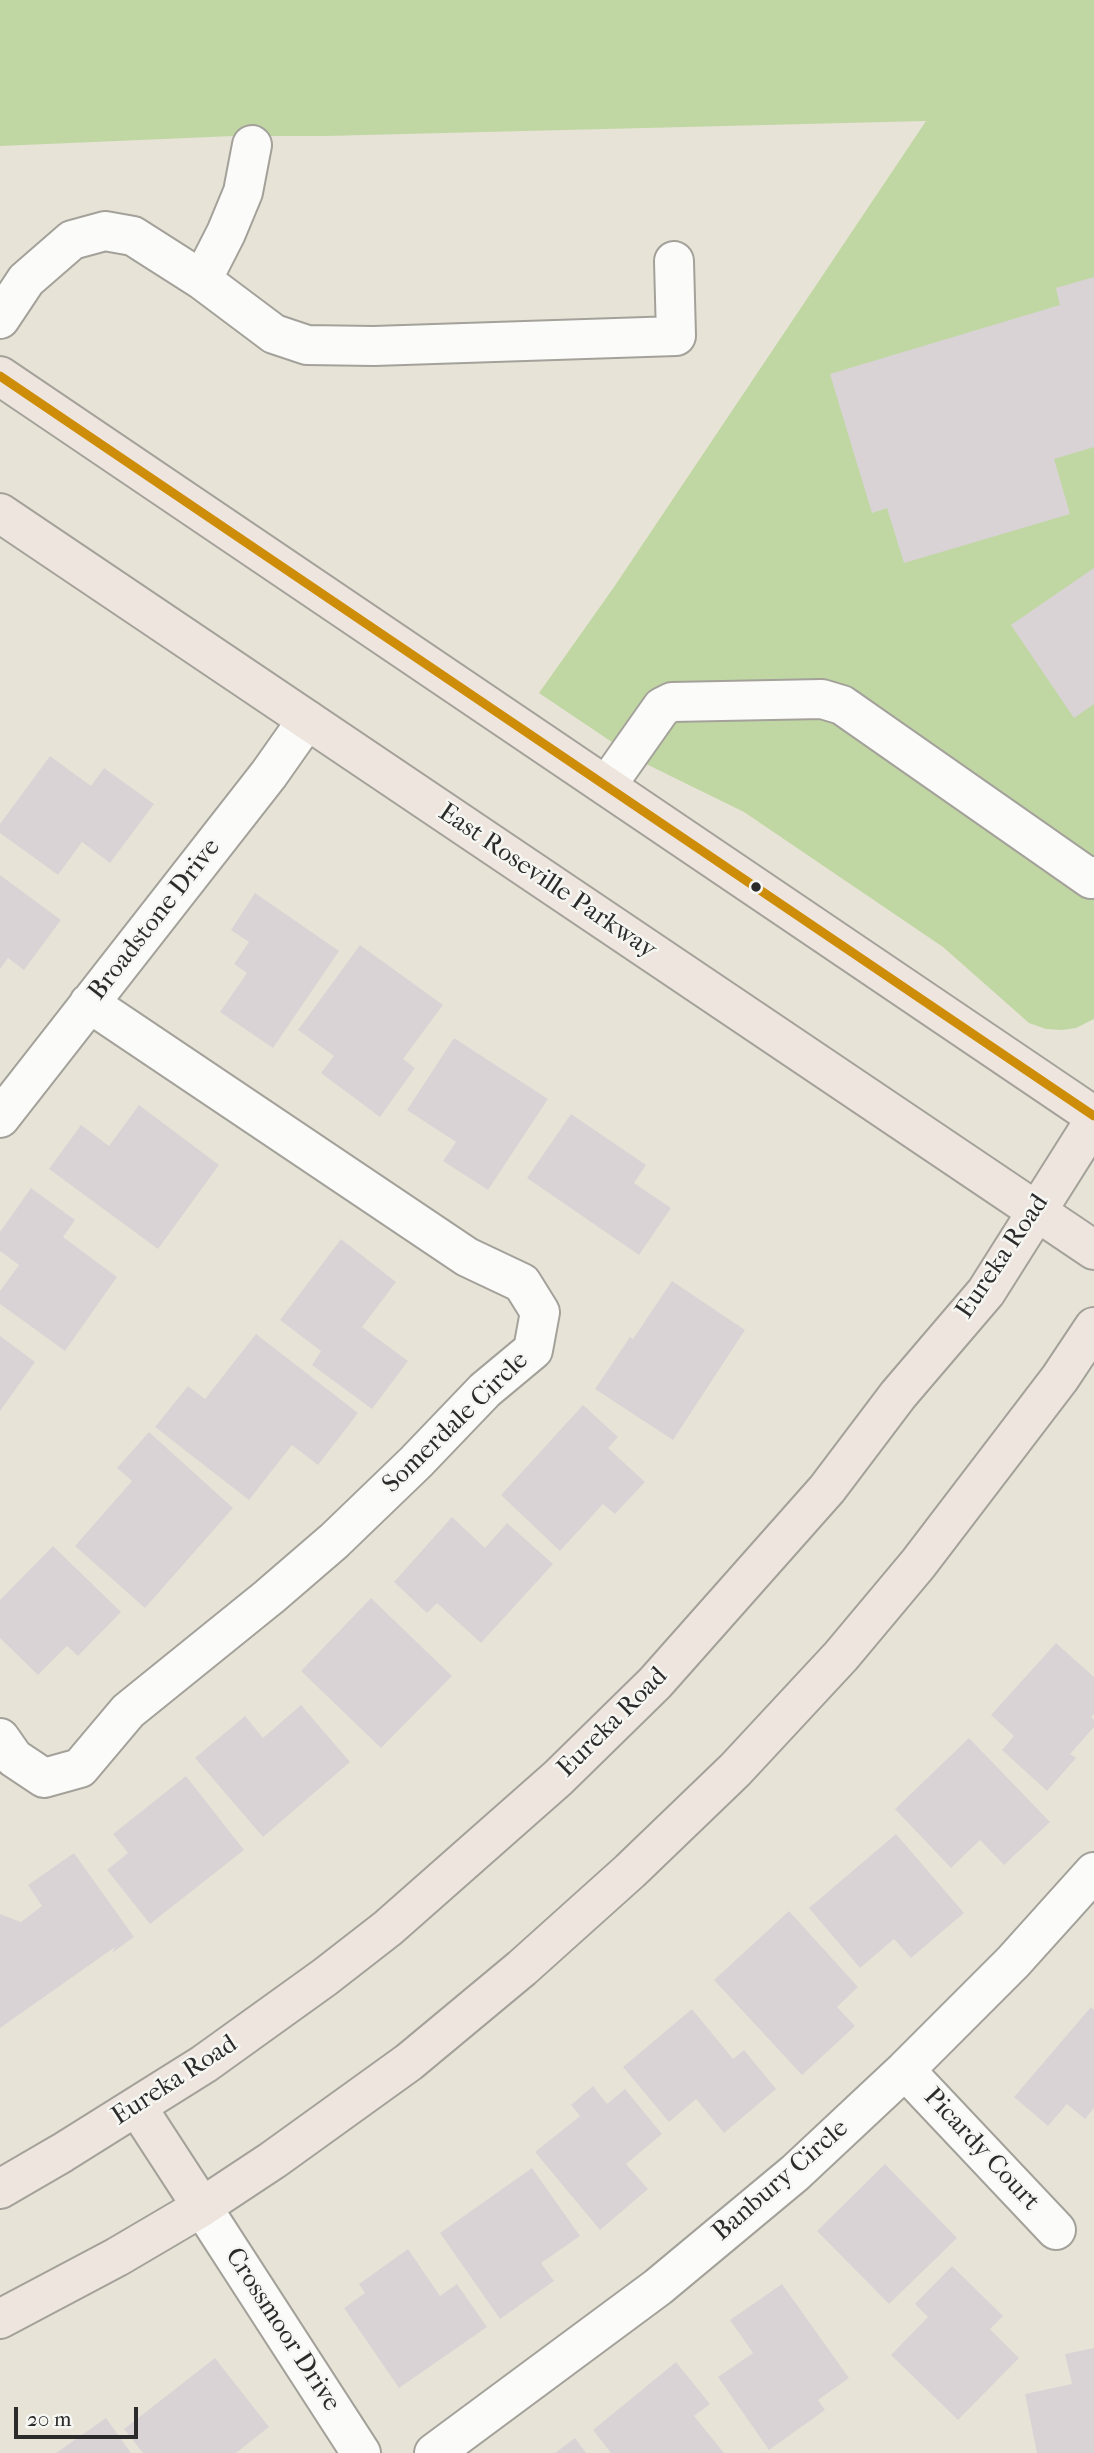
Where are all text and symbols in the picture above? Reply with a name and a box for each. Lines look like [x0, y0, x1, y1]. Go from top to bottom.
street label: East Roseville Parkway [432, 798, 662, 966]
street label: Broadstone Drive [82, 833, 228, 1007]
unlabelled marker [749, 880, 763, 894]
street label: Eureka Road [950, 1189, 1056, 1325]
street label: Somerdale Circle [377, 1346, 535, 1500]
street label: Eureka Road [551, 1661, 675, 1785]
street label: Eureka Road [107, 2029, 243, 2133]
street label: Picardy Court [916, 2082, 1046, 2218]
street label: Banbury Circle [707, 2114, 855, 2248]
street label: Crossmoor Drive [218, 2242, 346, 2418]
scale bar [18, 2394, 142, 2438]
text: 20 m [27, 2407, 71, 2431]

